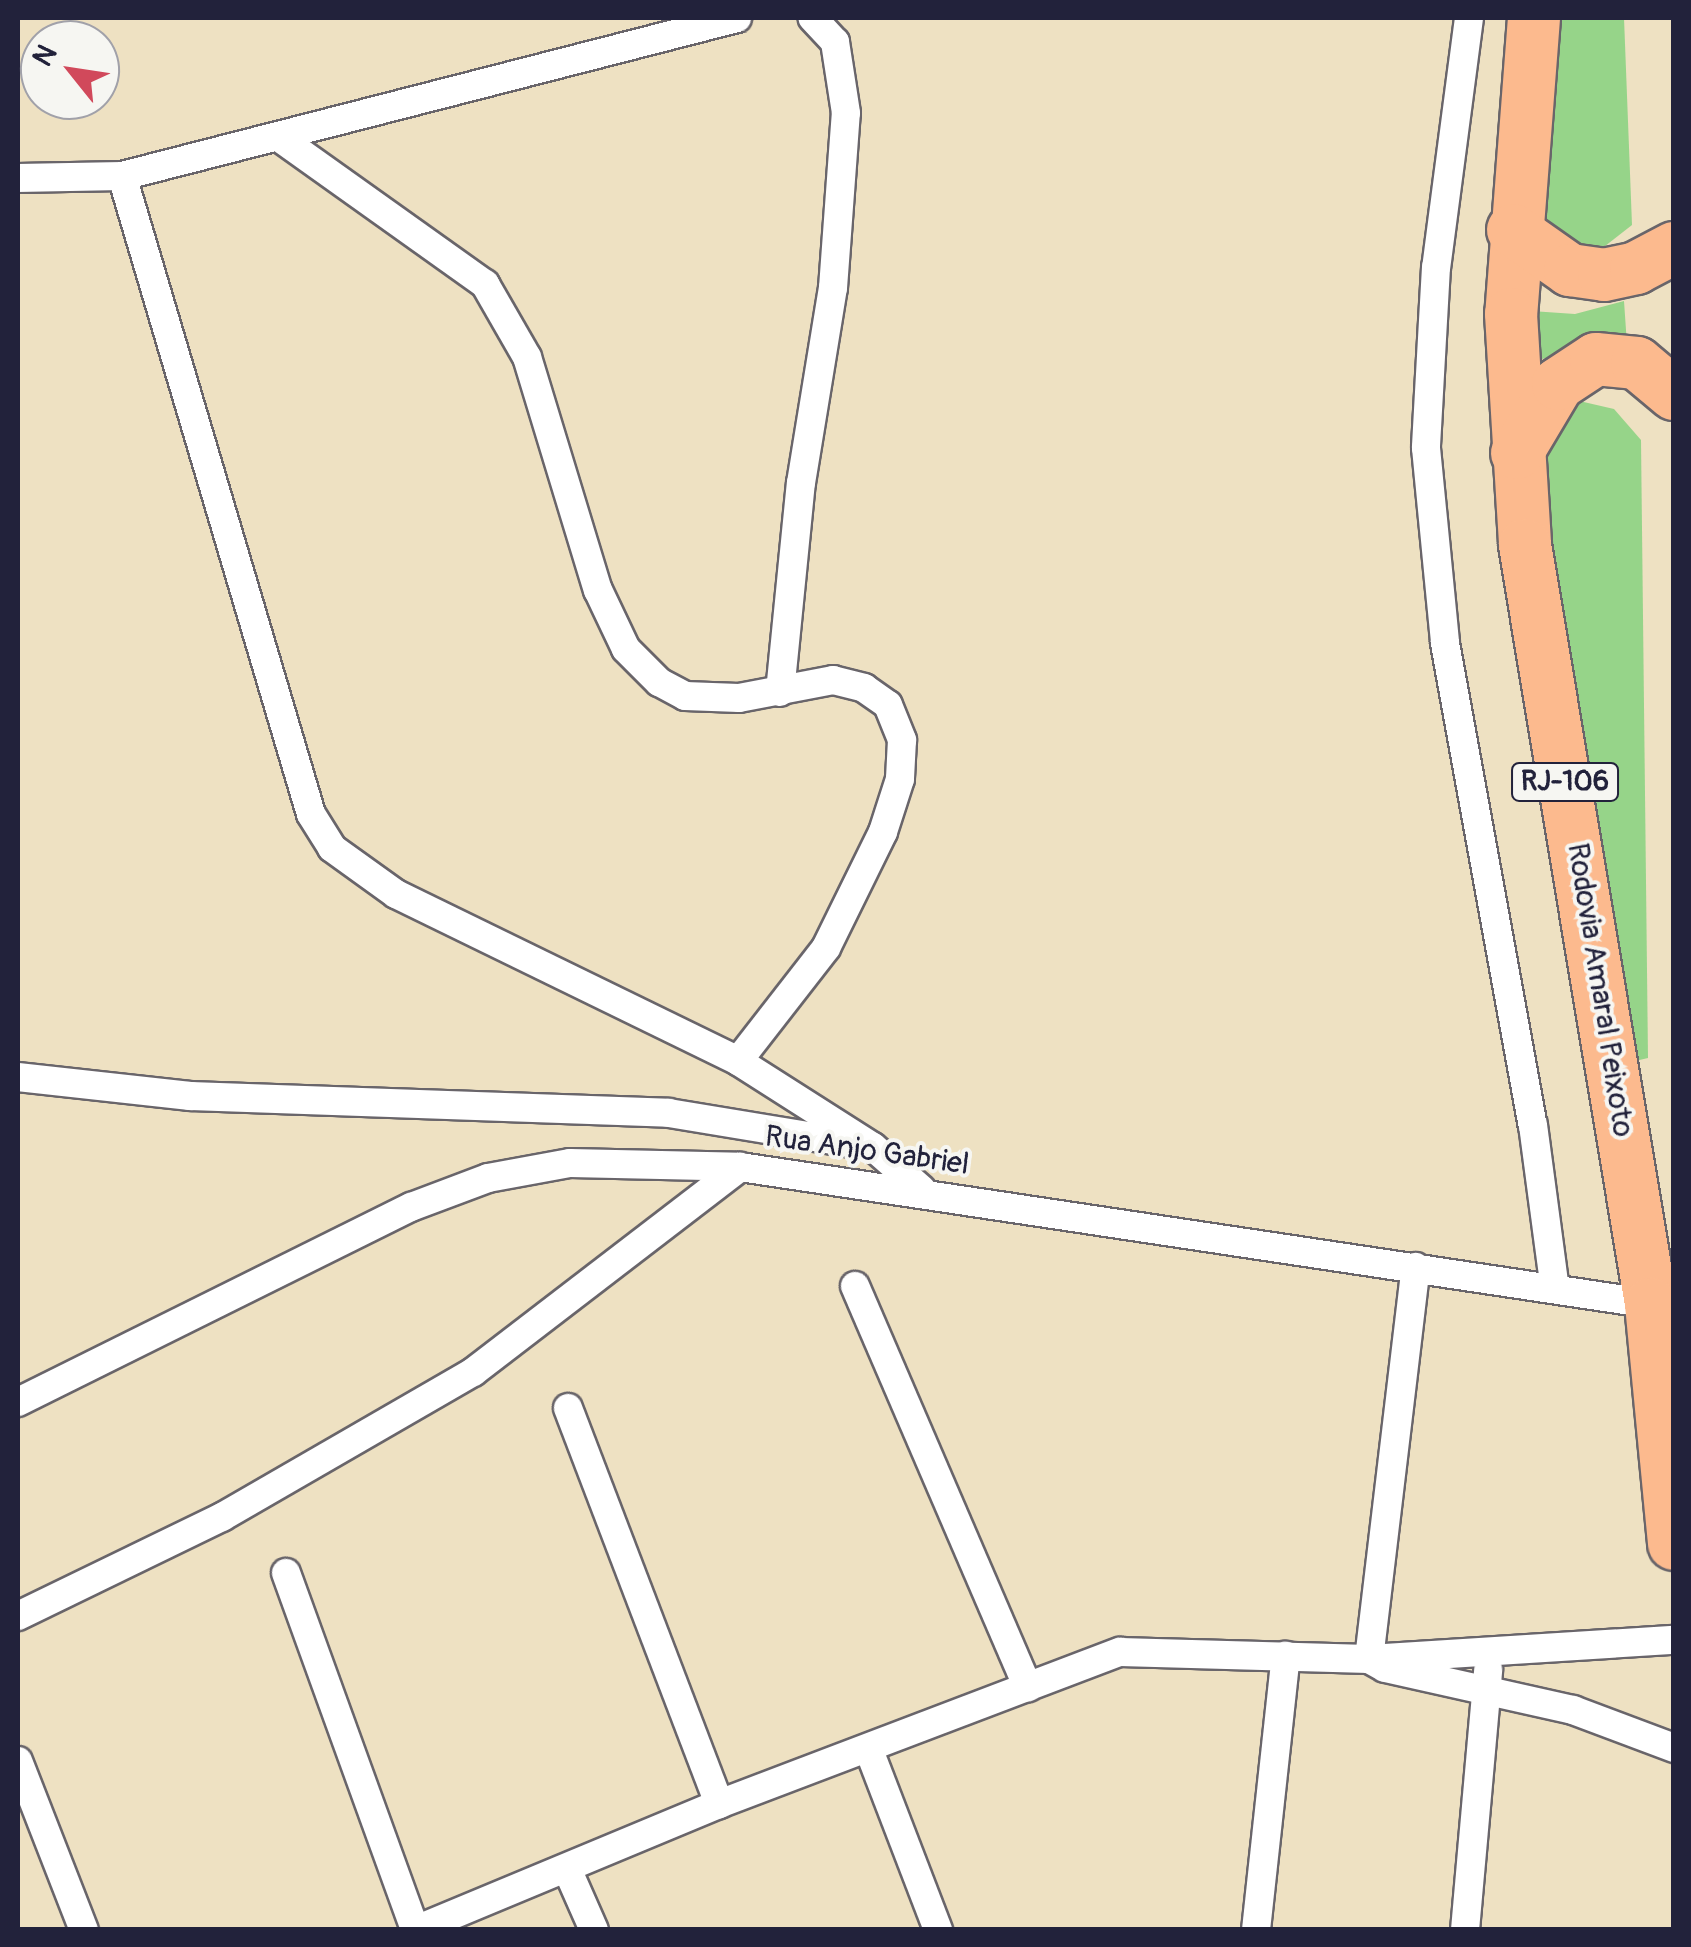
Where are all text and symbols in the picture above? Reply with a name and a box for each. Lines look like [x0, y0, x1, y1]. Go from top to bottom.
north arrow [20, 20, 120, 120]
text: N [25, 39, 65, 73]
road number: RJ-106 [1510, 759, 1620, 805]
street label: Rodovia Amaral Peixoto [1559, 841, 1641, 1139]
street label: Rua Anjo Gabriel [763, 1119, 971, 1183]

